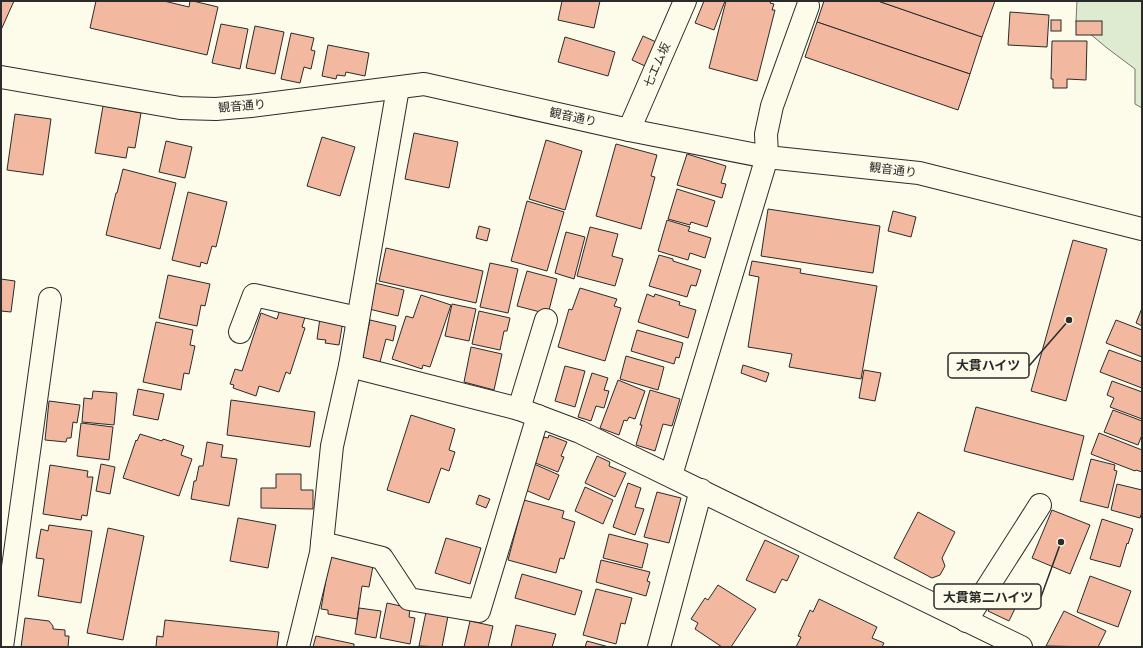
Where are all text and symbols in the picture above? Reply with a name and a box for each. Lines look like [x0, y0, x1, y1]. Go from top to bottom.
street label: 七エム坂 [641, 40, 673, 90]
street label: 観音通り [217, 97, 267, 115]
street label: 観音通り [548, 105, 598, 129]
street label: 観音通り [868, 160, 918, 180]
callout: 大貫ハイツ [948, 353, 1029, 378]
text: 大貫ハイツ [956, 358, 1020, 373]
callout: 大貫第二ハイツ [934, 584, 1041, 609]
text: 大貫第二ハイツ [943, 590, 1033, 605]

